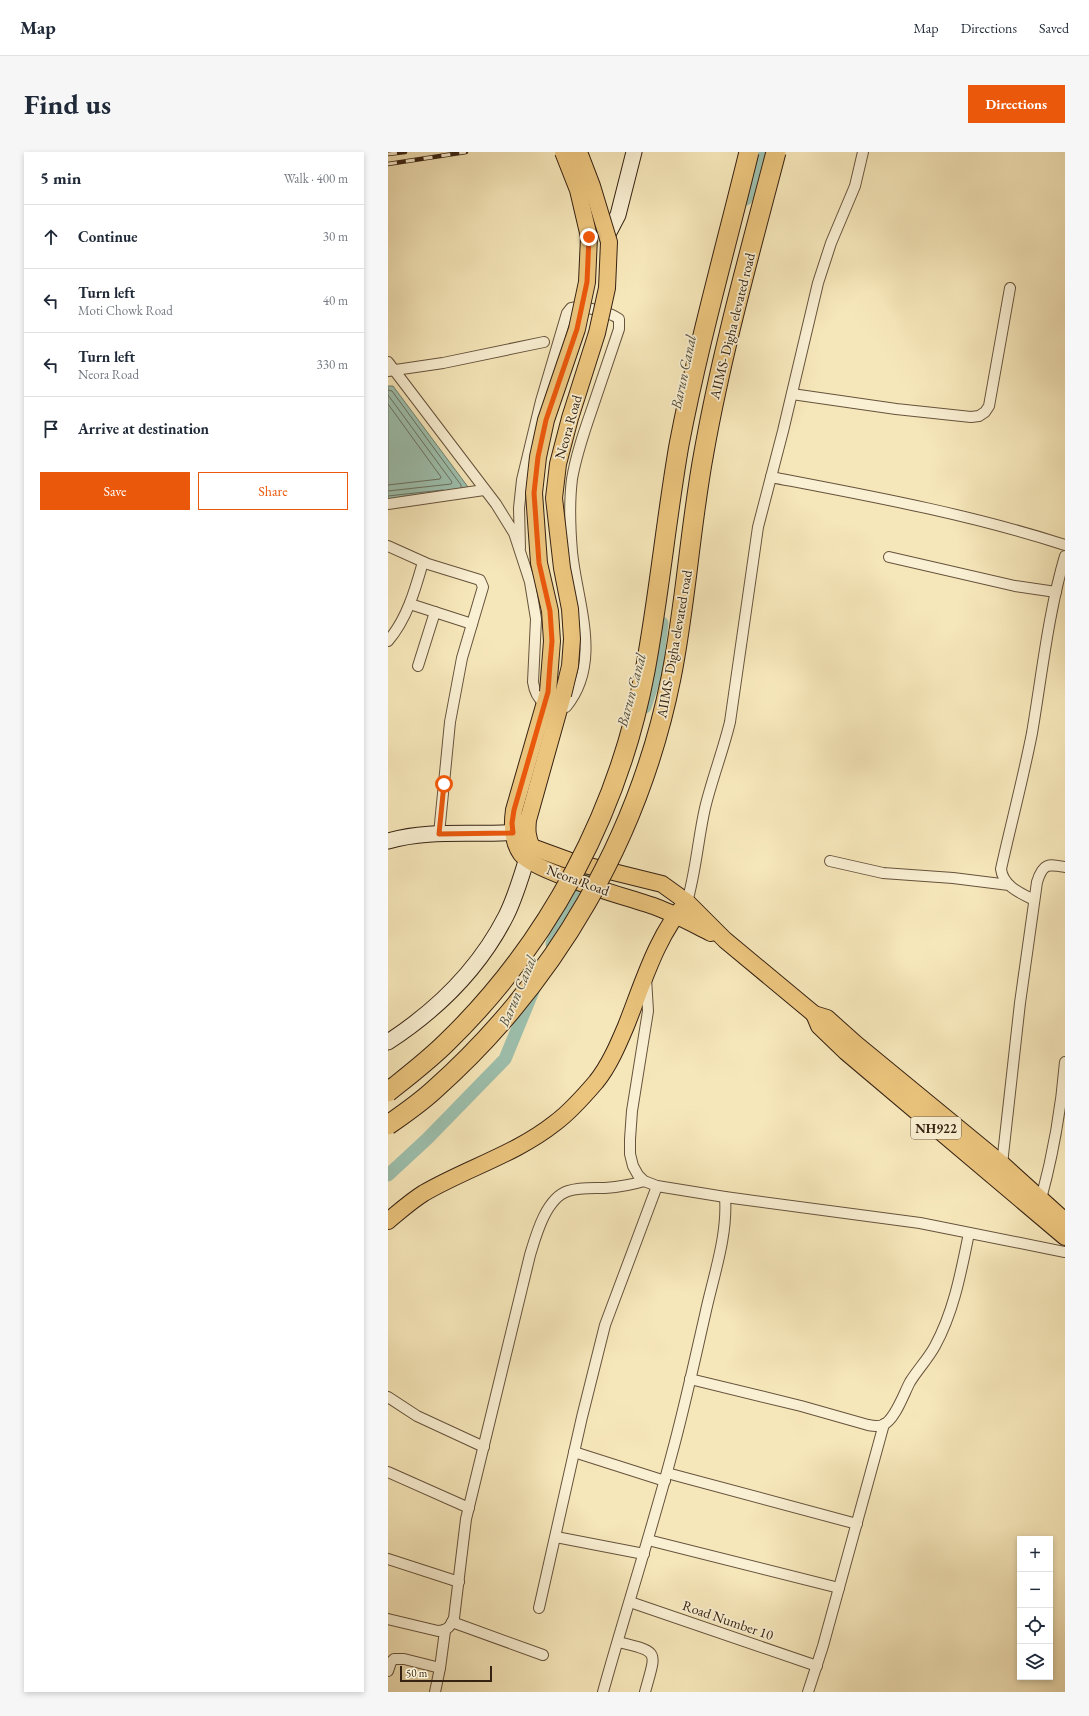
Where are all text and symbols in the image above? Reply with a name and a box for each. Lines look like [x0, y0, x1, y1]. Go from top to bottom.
text: Map [20, 15, 56, 40]
text: Map [913, 19, 939, 37]
text: Directions [961, 19, 1017, 37]
text: Saved [1039, 19, 1069, 37]
button: Directions [968, 85, 1065, 123]
text: Find us [24, 86, 111, 122]
text: 5 min [40, 167, 81, 189]
text: Walk · 400 m [284, 170, 348, 187]
icon: ahead [40, 226, 62, 248]
text: Continue [78, 227, 138, 246]
text: 30 m [323, 228, 348, 245]
route end [580, 228, 598, 246]
street label: AIIMS- Digha elevated road [705, 250, 759, 402]
text: Turn left [78, 283, 135, 302]
icon: left [40, 290, 62, 312]
text: 40 m [323, 292, 348, 309]
text: Moti Chowk Road [78, 302, 173, 319]
water label: Barun Canal [666, 332, 700, 412]
text: Turn left [78, 347, 135, 366]
icon: left [40, 354, 62, 376]
text: 330 m [317, 356, 348, 373]
text: Neora Road [78, 366, 139, 383]
street label: Neora Road [550, 392, 586, 461]
icon: arrive [40, 418, 62, 440]
text: Arrive at destination [78, 419, 209, 438]
button: Save [40, 472, 190, 510]
button: Share [198, 472, 348, 510]
street label: AIIMS- Digha elevated road [652, 568, 696, 720]
water label: Barun Canal [612, 650, 650, 730]
route start [435, 775, 453, 793]
street label: Neora Road [544, 860, 613, 900]
water label: Barun Canal [493, 952, 541, 1030]
road number: NH922 [911, 1117, 961, 1139]
map controls [1017, 1536, 1053, 1680]
button: + [1017, 1536, 1053, 1572]
button: − [1017, 1572, 1053, 1608]
street label: Road Number 10 [680, 1596, 776, 1644]
button: locate [1017, 1608, 1053, 1644]
button: layers [1017, 1644, 1053, 1680]
scale bar [400, 1664, 492, 1683]
text: 50 m [406, 1666, 427, 1680]

